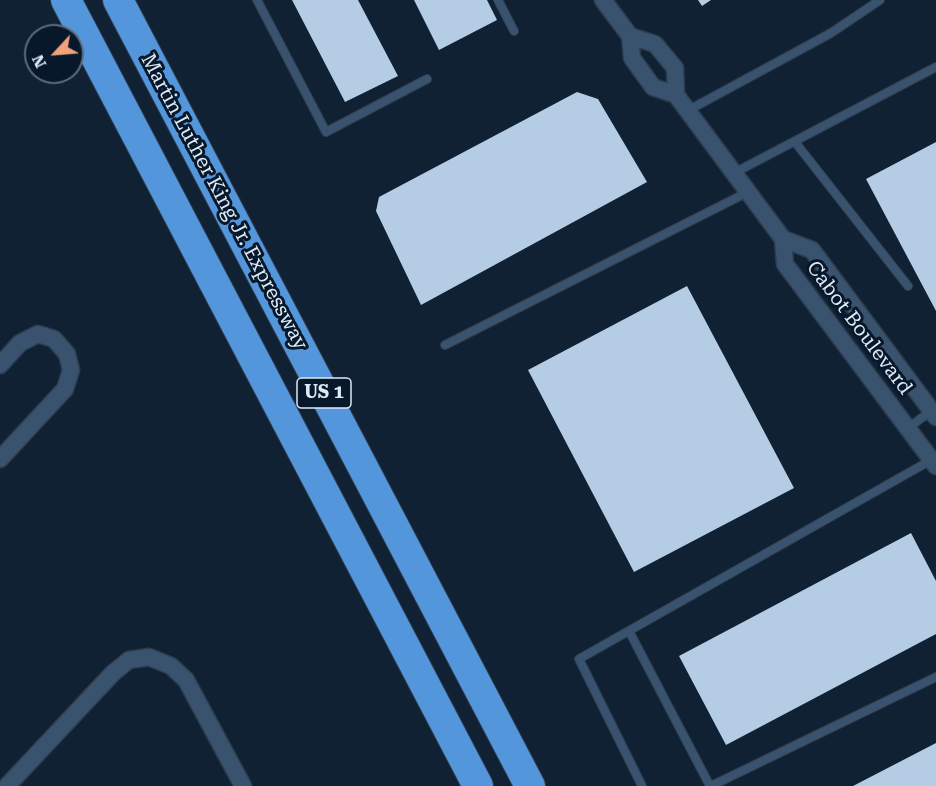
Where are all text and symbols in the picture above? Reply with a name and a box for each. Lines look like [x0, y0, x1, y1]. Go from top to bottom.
north arrow [24, 24, 84, 84]
street label: Martin Luther King Jr. Expressway [135, 50, 313, 354]
text: N [28, 52, 50, 71]
street label: Cabot Boulevard [801, 257, 917, 399]
road number: US 1 [297, 378, 351, 408]

